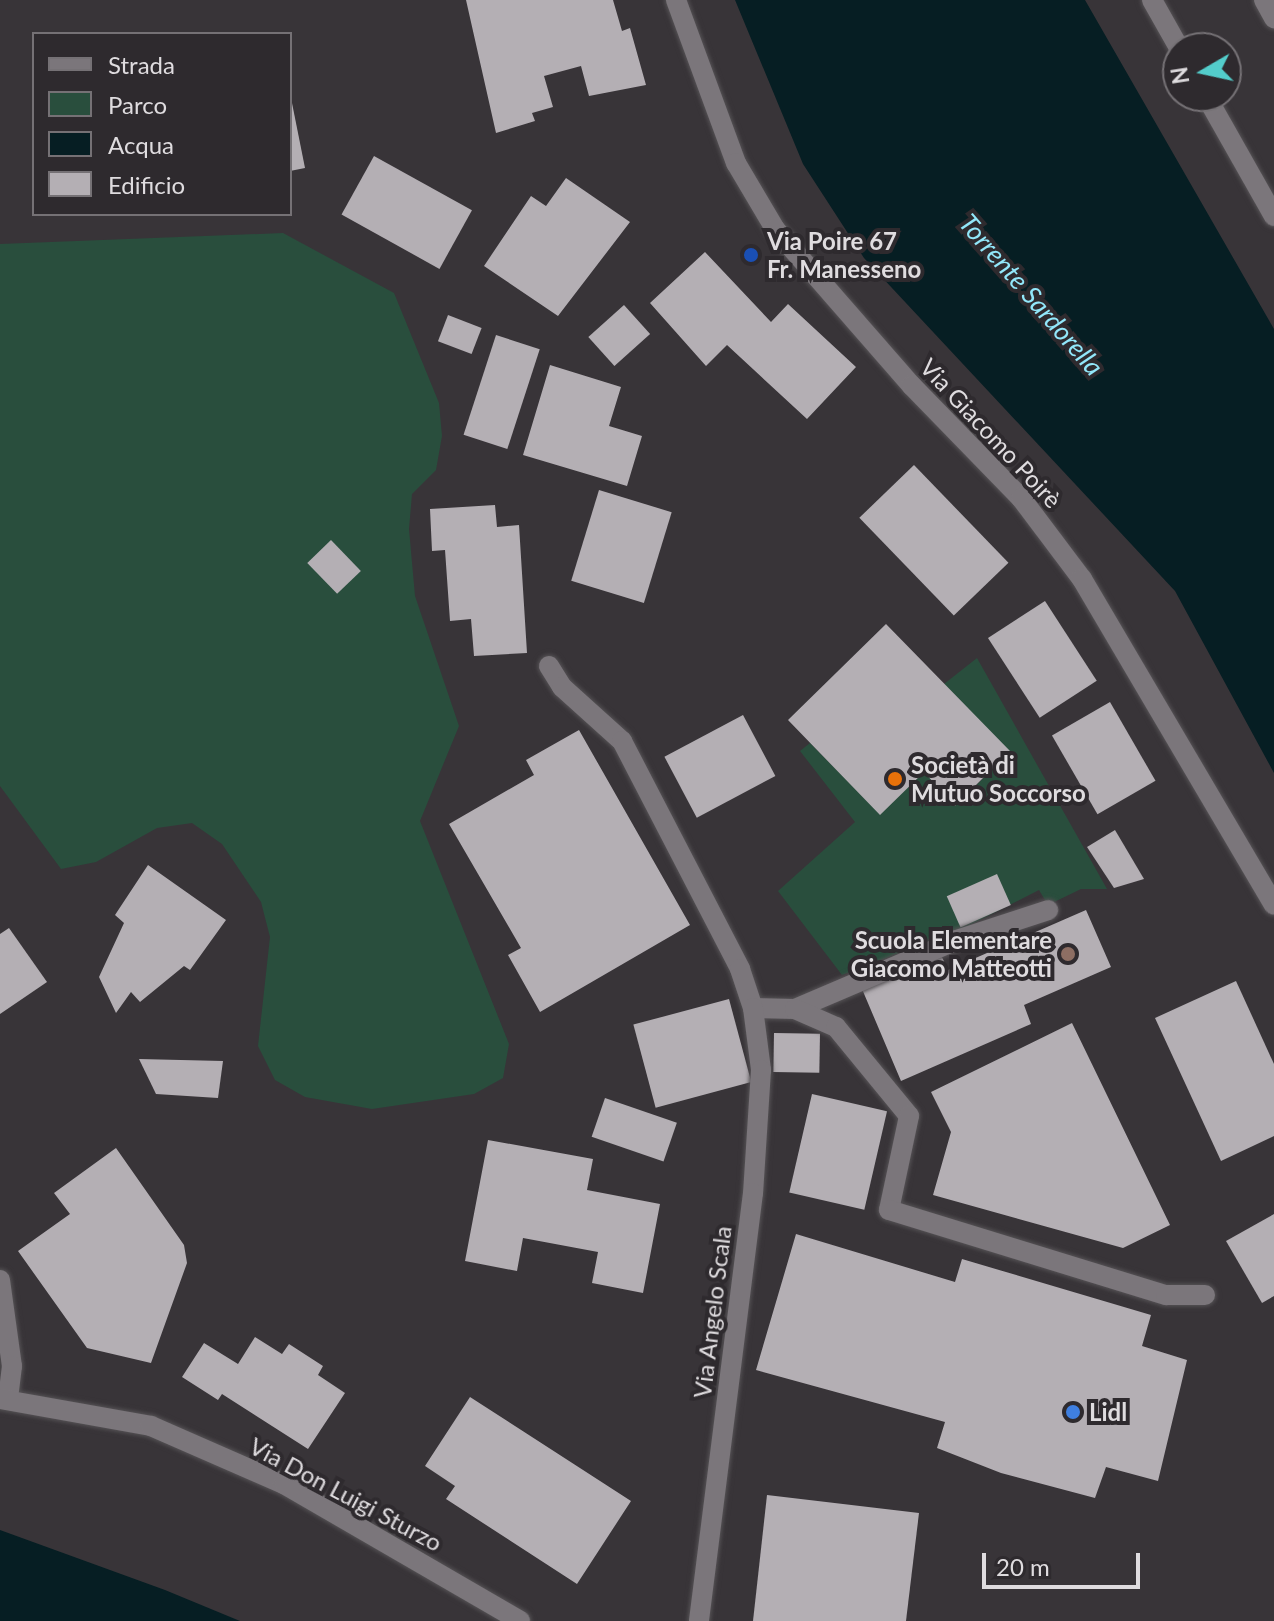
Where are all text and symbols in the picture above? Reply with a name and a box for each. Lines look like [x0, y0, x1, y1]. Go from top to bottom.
legend [32, 32, 292, 216]
north arrow [1162, 32, 1242, 112]
text: Strada [108, 50, 175, 79]
text: N [1165, 65, 1194, 86]
text: Parco [108, 90, 167, 119]
text: Acqua [108, 130, 174, 159]
text: Edificio [108, 170, 185, 199]
water label: Torrente Sardorella [952, 208, 1110, 382]
place label: Via Poire 67 Fr. Manesseno [767, 227, 921, 283]
marker: Via Poire 67 Fr. Manesseno [742, 246, 760, 264]
street label: Via Giacomo Poirè [914, 352, 1068, 514]
place label: Società di Mutuo Soccorso [911, 751, 1086, 807]
marker: Società di Mutuo Soccorso [886, 770, 904, 788]
place label: Scuola Elementare Giacomo Matteotti [851, 926, 1052, 982]
marker: Scuola Elementare Giacomo Matteotti [1059, 945, 1077, 963]
street label: Via Angelo Scala [687, 1224, 737, 1400]
place label: Lidl [1089, 1398, 1127, 1426]
marker: Lidl [1064, 1403, 1082, 1421]
street label: Via Don Luigi Sturzo [245, 1431, 447, 1557]
scale bar [986, 1537, 1144, 1587]
text: 20 m [996, 1552, 1050, 1581]

